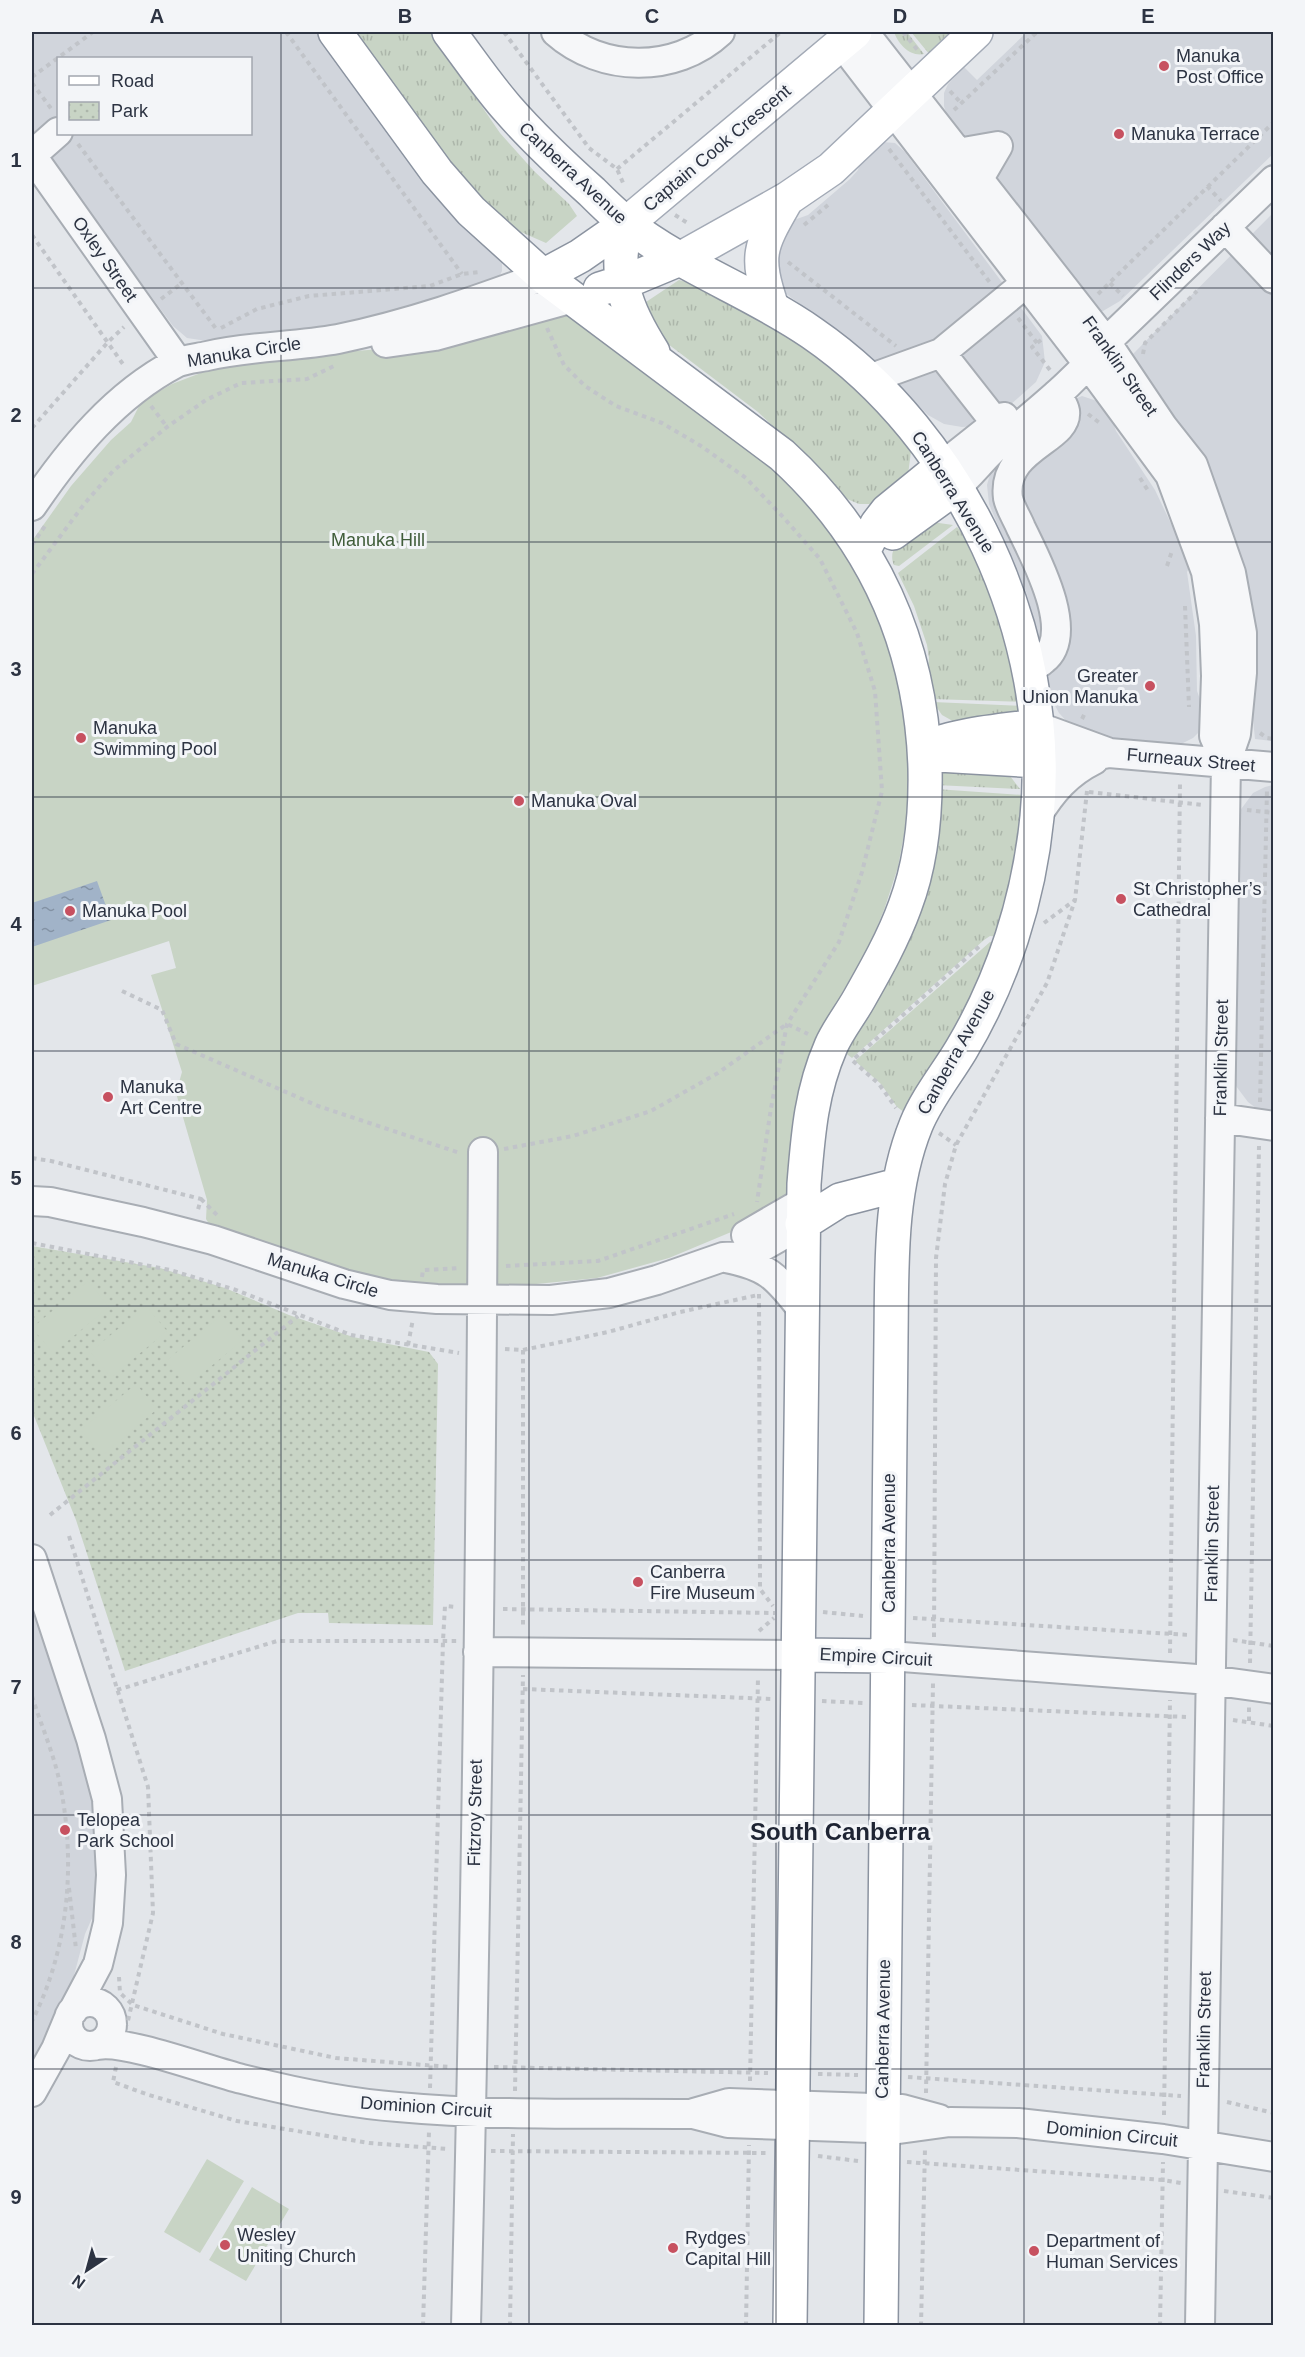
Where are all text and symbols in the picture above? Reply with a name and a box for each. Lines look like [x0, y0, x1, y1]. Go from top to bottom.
text: A [150, 5, 164, 27]
text: B [398, 5, 412, 27]
text: C [645, 5, 659, 27]
text: D [893, 5, 907, 27]
text: E [1141, 5, 1155, 27]
place label: Manuka Post Office [1176, 46, 1264, 87]
legend [57, 57, 252, 135]
marker: Manuka Post Office [1157, 59, 1171, 73]
text: Road [111, 71, 154, 91]
street label: Captain Cook Crescent [639, 81, 795, 215]
text: Park [111, 101, 149, 121]
street label: Canberra Avenue [515, 118, 631, 228]
place label: Manuka Terrace [1131, 124, 1260, 144]
marker: Manuka Terrace [1112, 127, 1126, 141]
text: 1 [10, 149, 22, 171]
street label: Oxley Street [68, 213, 142, 305]
street label: Flinders Way [1146, 218, 1234, 304]
street label: Franklin Street [1078, 312, 1162, 420]
street label: Manuka Circle [186, 333, 302, 371]
text: 2 [10, 404, 22, 426]
street label: Canberra Avenue [907, 427, 999, 557]
park label: Manuka Hill [331, 530, 425, 550]
text: 3 [10, 658, 22, 680]
place label: Greater Union Manuka [1022, 666, 1139, 707]
marker: Greater Union Manuka [1143, 679, 1157, 693]
place label: Manuka Swimming Pool [93, 718, 217, 759]
marker: Manuka Swimming Pool [74, 731, 88, 745]
street label: Furneaux Street [1126, 744, 1256, 776]
place label: Manuka Oval [531, 791, 637, 811]
marker: Manuka Oval [512, 794, 526, 808]
place label: St Christopher’s Cathedral [1133, 879, 1261, 920]
marker: St Christopher’s Cathedral [1114, 892, 1128, 906]
place label: Manuka Pool [82, 901, 187, 921]
marker: Manuka Pool [63, 904, 77, 918]
text: 4 [10, 913, 22, 935]
street label: Canberra Avenue [913, 986, 999, 1118]
street label: Franklin Street [1210, 999, 1232, 1117]
place label: Manuka Art Centre [120, 1077, 202, 1118]
marker: Manuka Art Centre [101, 1090, 115, 1104]
text: 5 [10, 1167, 22, 1189]
street label: Manuka Circle [265, 1249, 381, 1301]
text: 6 [10, 1422, 22, 1444]
street label: Canberra Avenue [879, 1473, 899, 1613]
street label: Franklin Street [1201, 1485, 1223, 1603]
place label: Canberra Fire Museum [650, 1562, 755, 1603]
marker: Canberra Fire Museum [631, 1575, 645, 1589]
street label: Empire Circuit [819, 1644, 933, 1670]
text: 7 [10, 1676, 22, 1698]
street label: Fitzroy Street [464, 1759, 486, 1867]
place label: Telopea Park School [77, 1810, 174, 1851]
district label: South Canberra [750, 1818, 931, 1845]
marker: Telopea Park School [58, 1823, 72, 1837]
text: 8 [10, 1931, 22, 1953]
street label: Canberra Avenue [872, 1959, 894, 2099]
street label: Franklin Street [1193, 1971, 1215, 2089]
street label: Dominion Circuit [359, 2092, 493, 2122]
street label: Dominion Circuit [1045, 2117, 1179, 2151]
text: 9 [10, 2186, 22, 2208]
place label: Wesley Uniting Church [237, 2225, 356, 2266]
place label: Rydges Capital Hill [685, 2228, 771, 2269]
place label: Department of Human Services [1046, 2231, 1178, 2272]
marker: Wesley Uniting Church [218, 2238, 232, 2252]
north arrow [57, 2240, 117, 2300]
marker: Rydges Capital Hill [666, 2241, 680, 2255]
marker: Department of Human Services [1027, 2244, 1041, 2258]
text: N [69, 2271, 88, 2292]

